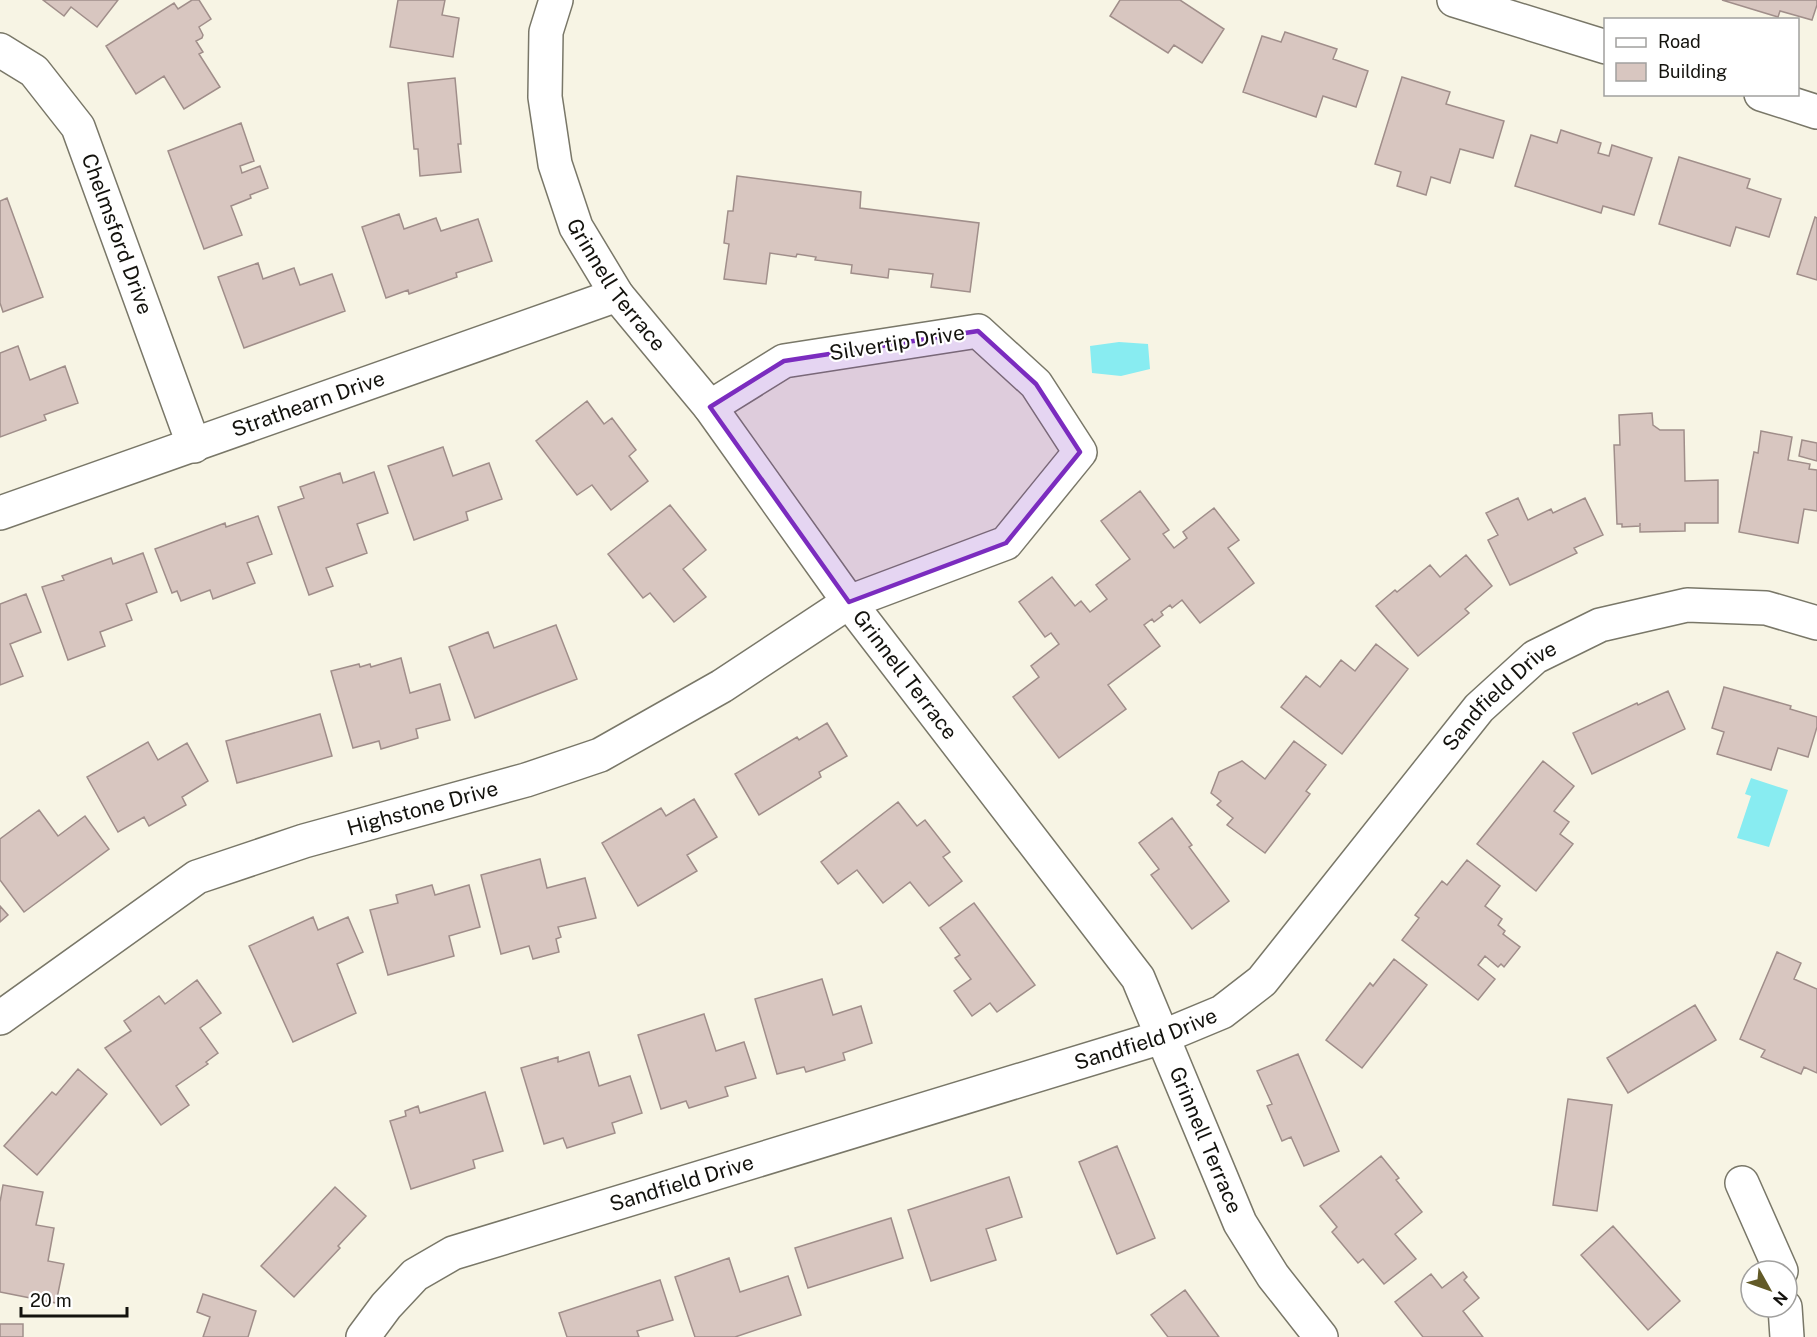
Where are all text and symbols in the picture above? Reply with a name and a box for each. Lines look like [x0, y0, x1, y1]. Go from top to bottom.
legend [1604, 18, 1799, 96]
text: Road [1658, 31, 1701, 52]
text: Building [1658, 61, 1727, 82]
street label: Chelmsford Drive [77, 150, 158, 318]
street label: Grinnell Terrace [562, 215, 671, 356]
street label: Silvertip Drive [827, 319, 966, 366]
street label: Strathearn Drive [228, 365, 388, 442]
street label: Grinnell Terrace [848, 605, 963, 744]
street label: Sandfield Drive [1437, 635, 1561, 756]
street label: Highstone Drive [344, 775, 501, 841]
street label: Sandfield Drive [1071, 1002, 1221, 1075]
street label: Grinnell Terrace [1164, 1063, 1248, 1217]
street label: Sandfield Drive [606, 1149, 757, 1217]
north arrow [1739, 1259, 1799, 1319]
scale bar [21, 1280, 128, 1318]
text: N [1769, 1287, 1791, 1309]
text: 20 m [30, 1290, 72, 1311]

